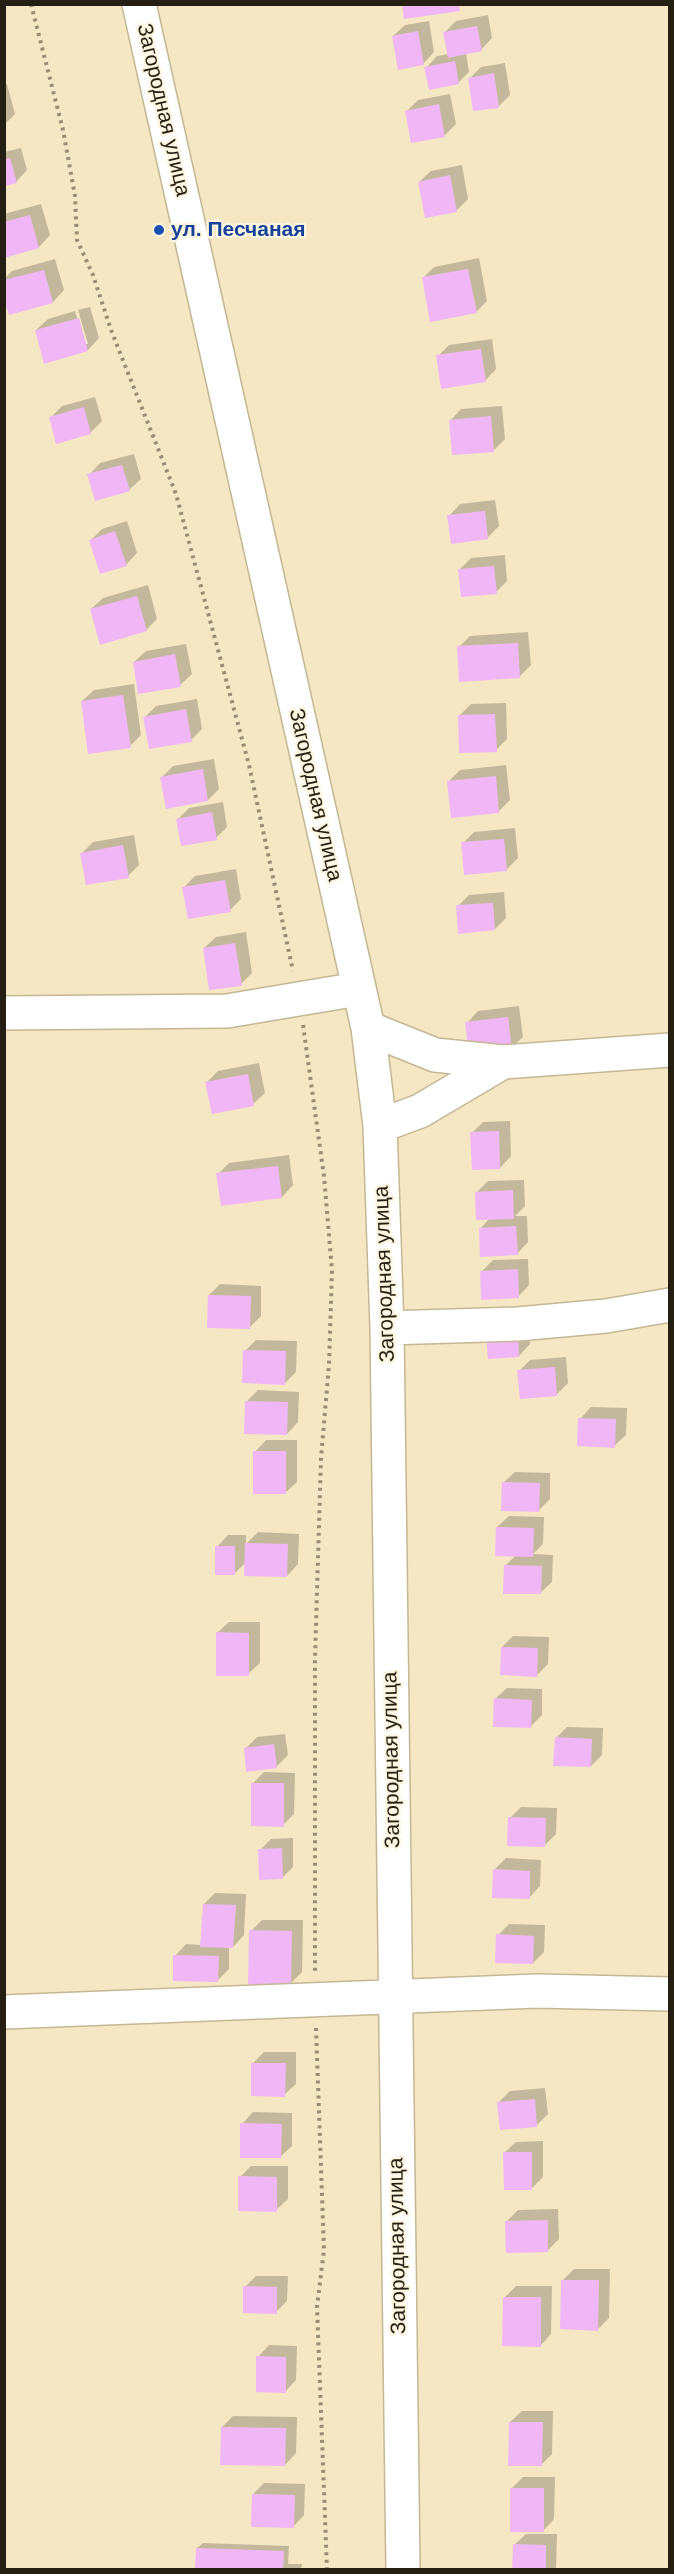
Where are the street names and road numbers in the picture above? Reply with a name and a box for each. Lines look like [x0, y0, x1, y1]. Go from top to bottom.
street label: Загородная улица [131, 21, 195, 199]
street label: Загородная улица [283, 706, 347, 884]
street label: Загородная улица [369, 1185, 401, 1363]
street label: Загородная улица [378, 1671, 406, 1849]
street label: Загородная улица [384, 2157, 412, 2335]

